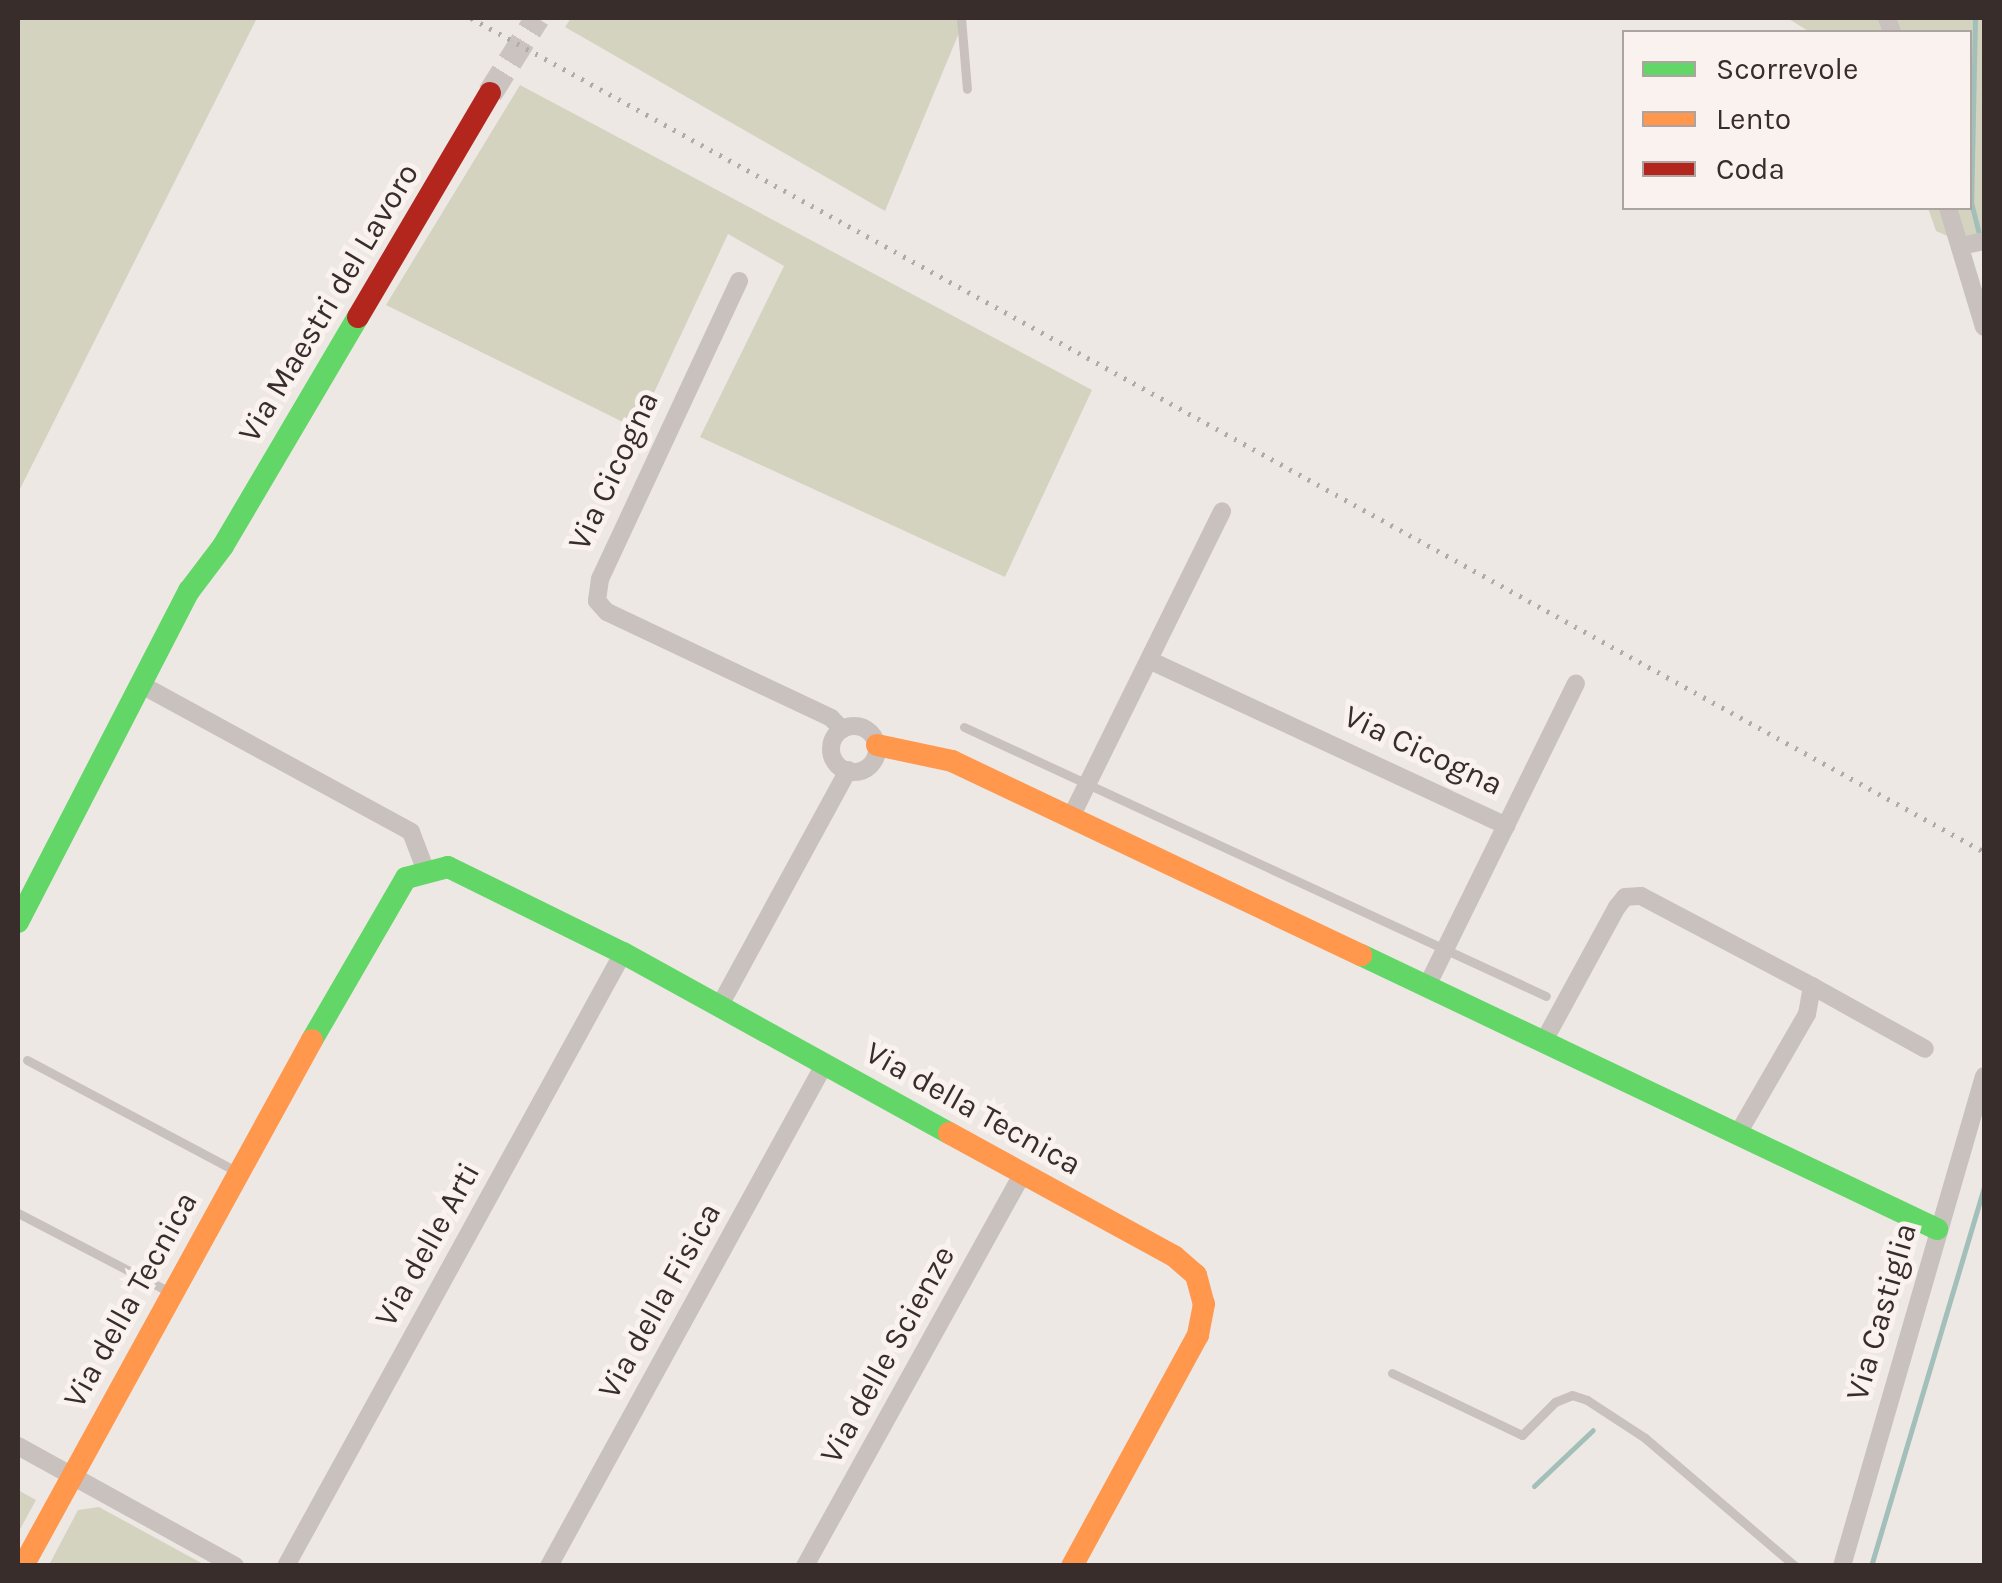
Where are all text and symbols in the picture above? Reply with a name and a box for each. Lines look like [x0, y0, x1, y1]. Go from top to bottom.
legend [1622, 30, 1972, 210]
text: Scorrevole [1716, 51, 1858, 87]
text: Lento [1716, 101, 1791, 137]
text: Coda [1716, 151, 1785, 187]
street label: Via Maestri del Lavoro [230, 157, 428, 449]
street label: Via Cicogna [560, 385, 668, 557]
street label: Via Cicogna [1337, 697, 1509, 805]
street label: Via della Tecnica [858, 1034, 1088, 1184]
street label: Via delle Arti [367, 1156, 489, 1334]
street label: Via della Tecnica [56, 1185, 206, 1415]
street label: Via della Fisica [590, 1196, 730, 1406]
street label: Via Castiglia [1838, 1219, 1926, 1405]
street label: Via delle Scienze [812, 1239, 964, 1471]

